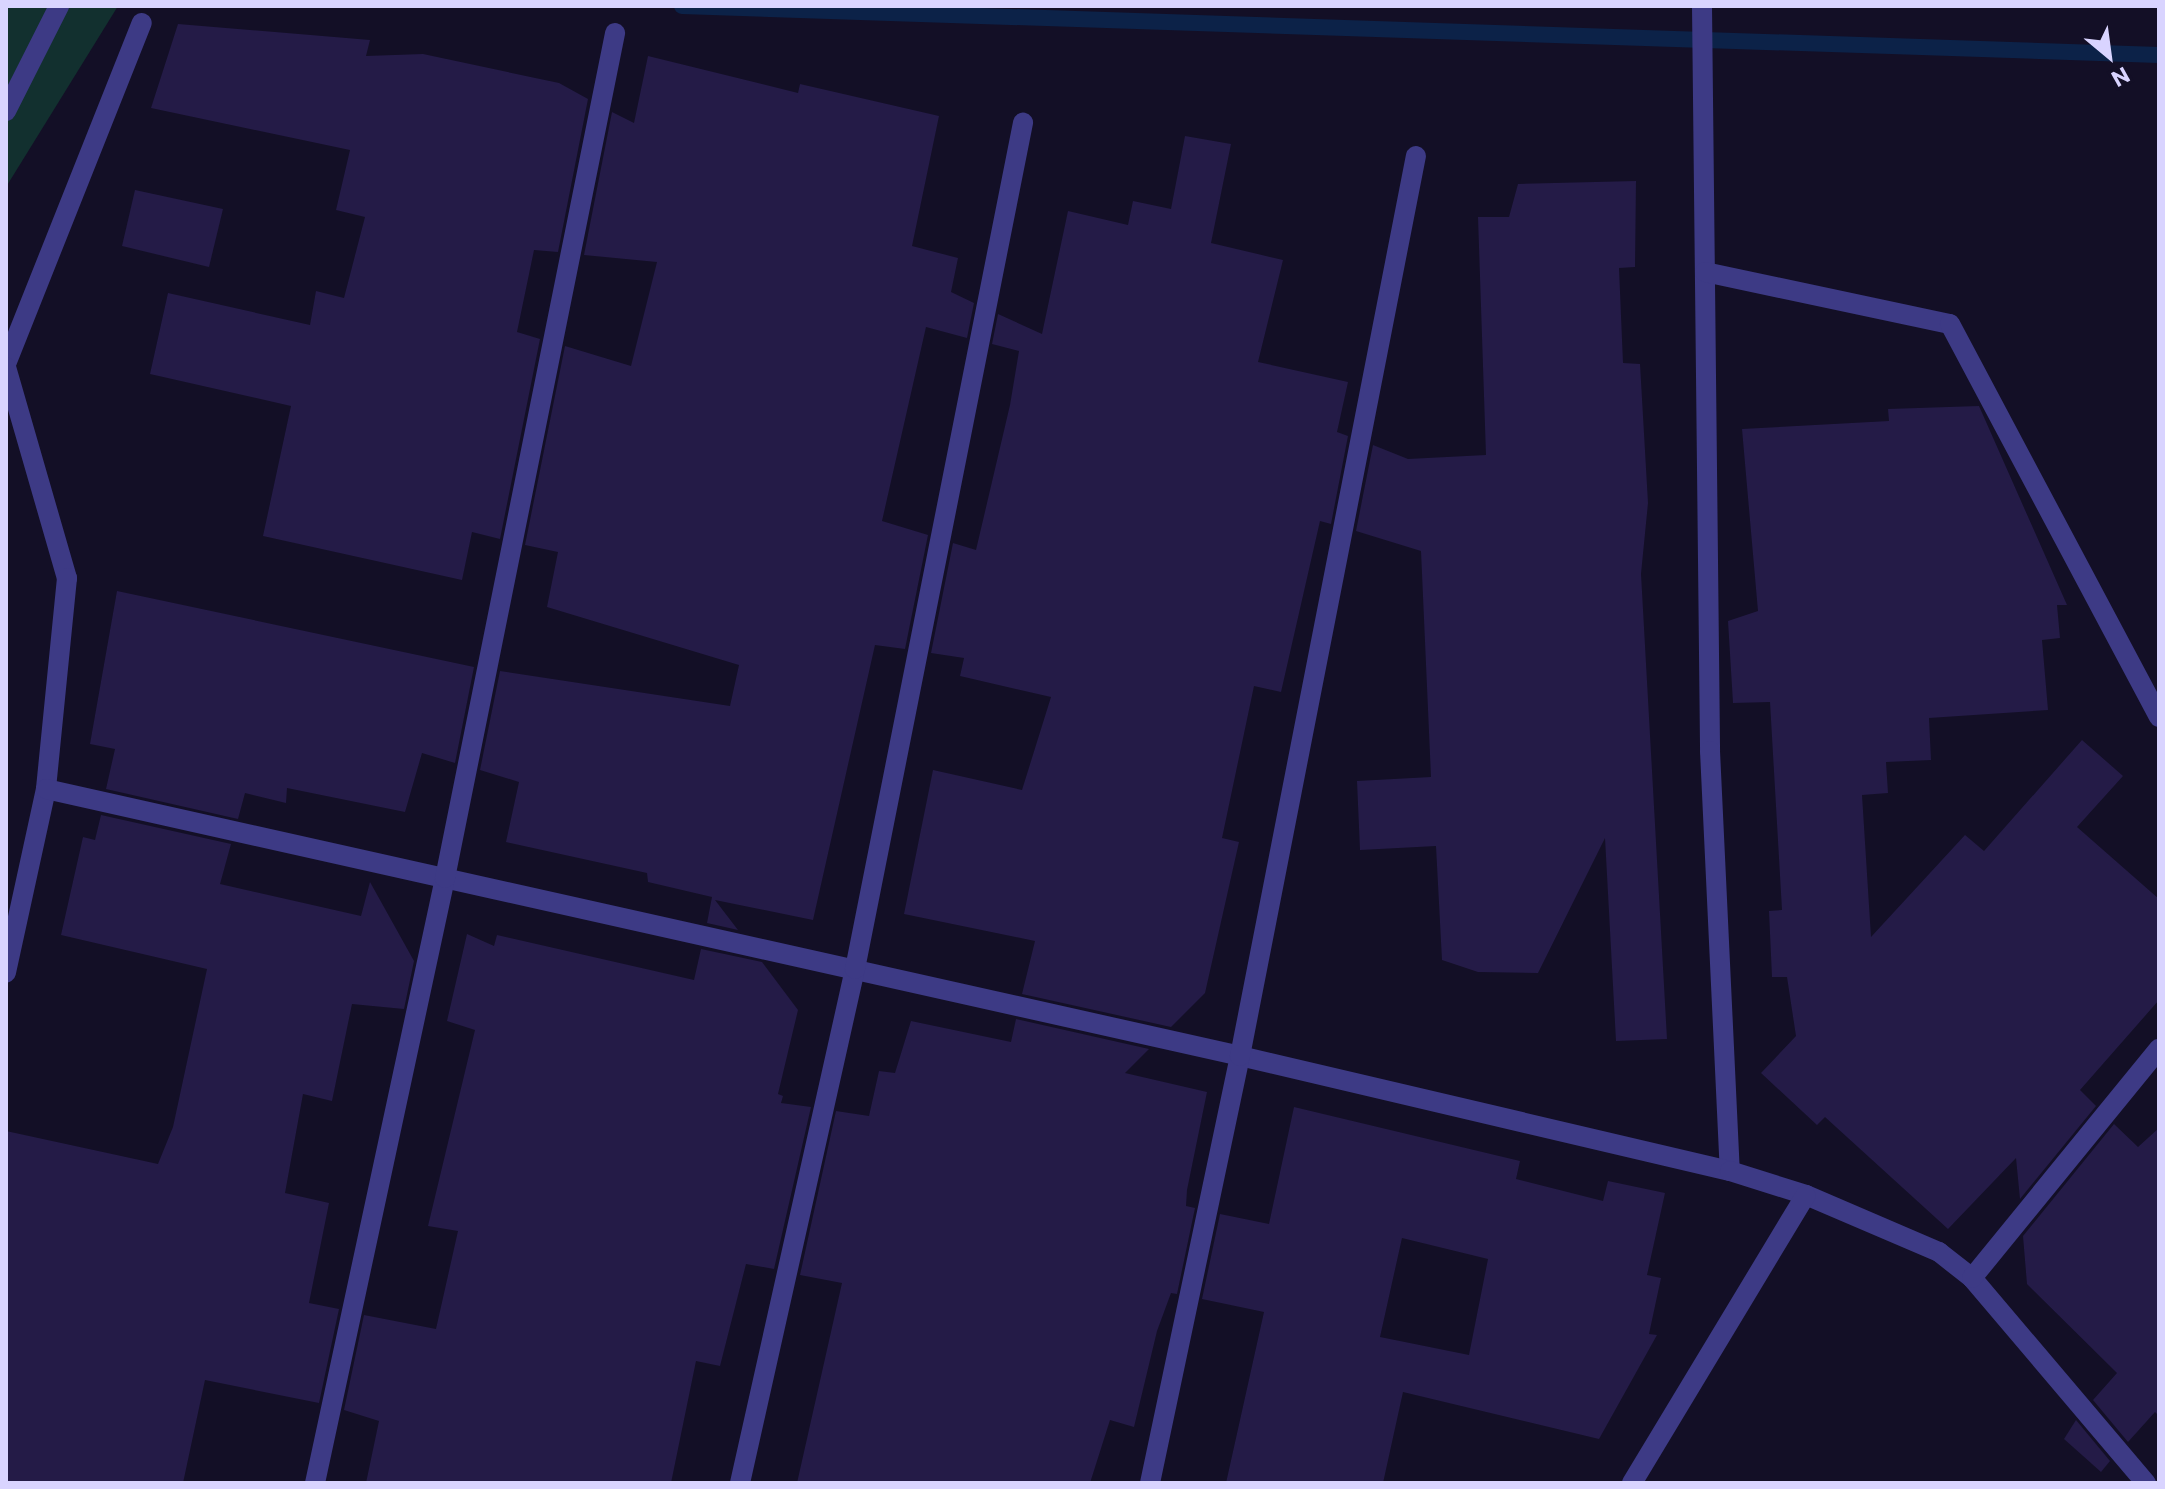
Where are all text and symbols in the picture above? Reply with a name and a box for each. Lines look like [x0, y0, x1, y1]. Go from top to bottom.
north arrow [2069, 16, 2149, 96]
text: N [2107, 62, 2135, 93]

